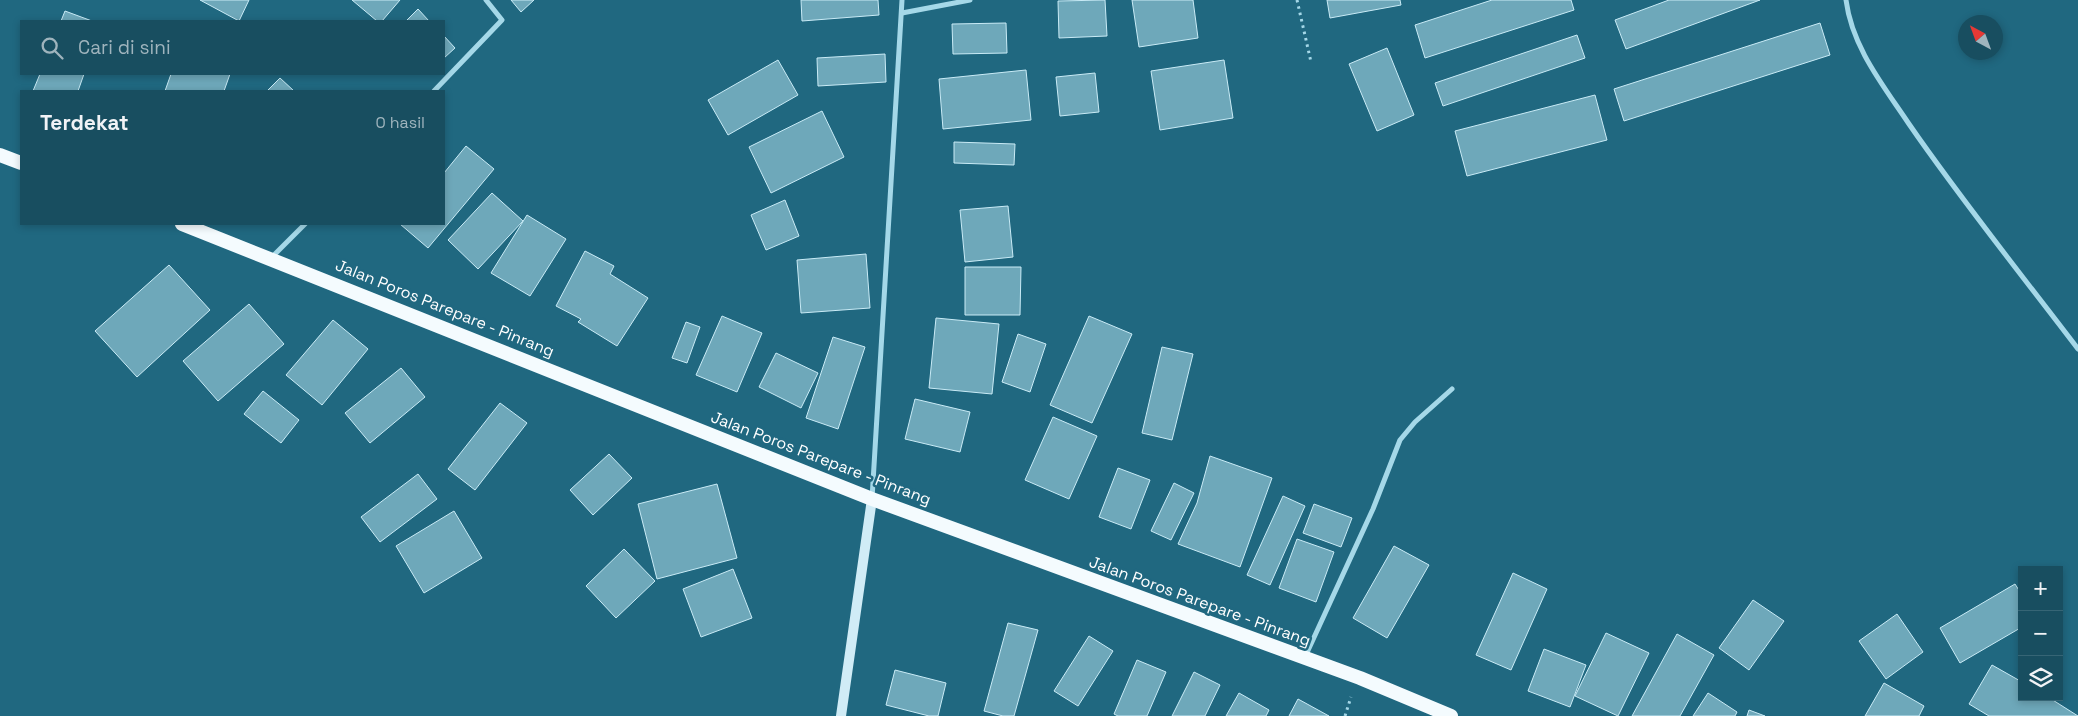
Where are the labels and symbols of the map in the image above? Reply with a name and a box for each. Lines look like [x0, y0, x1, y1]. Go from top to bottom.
north arrow [1958, 15, 2003, 60]
street label: Jalan Poros Parepare - Pinrang [332, 254, 558, 362]
street label: Jalan Poros Parepare - Pinrang [708, 406, 934, 510]
street label: Jalan Poros Parepare - Pinrang [1086, 551, 1314, 651]

